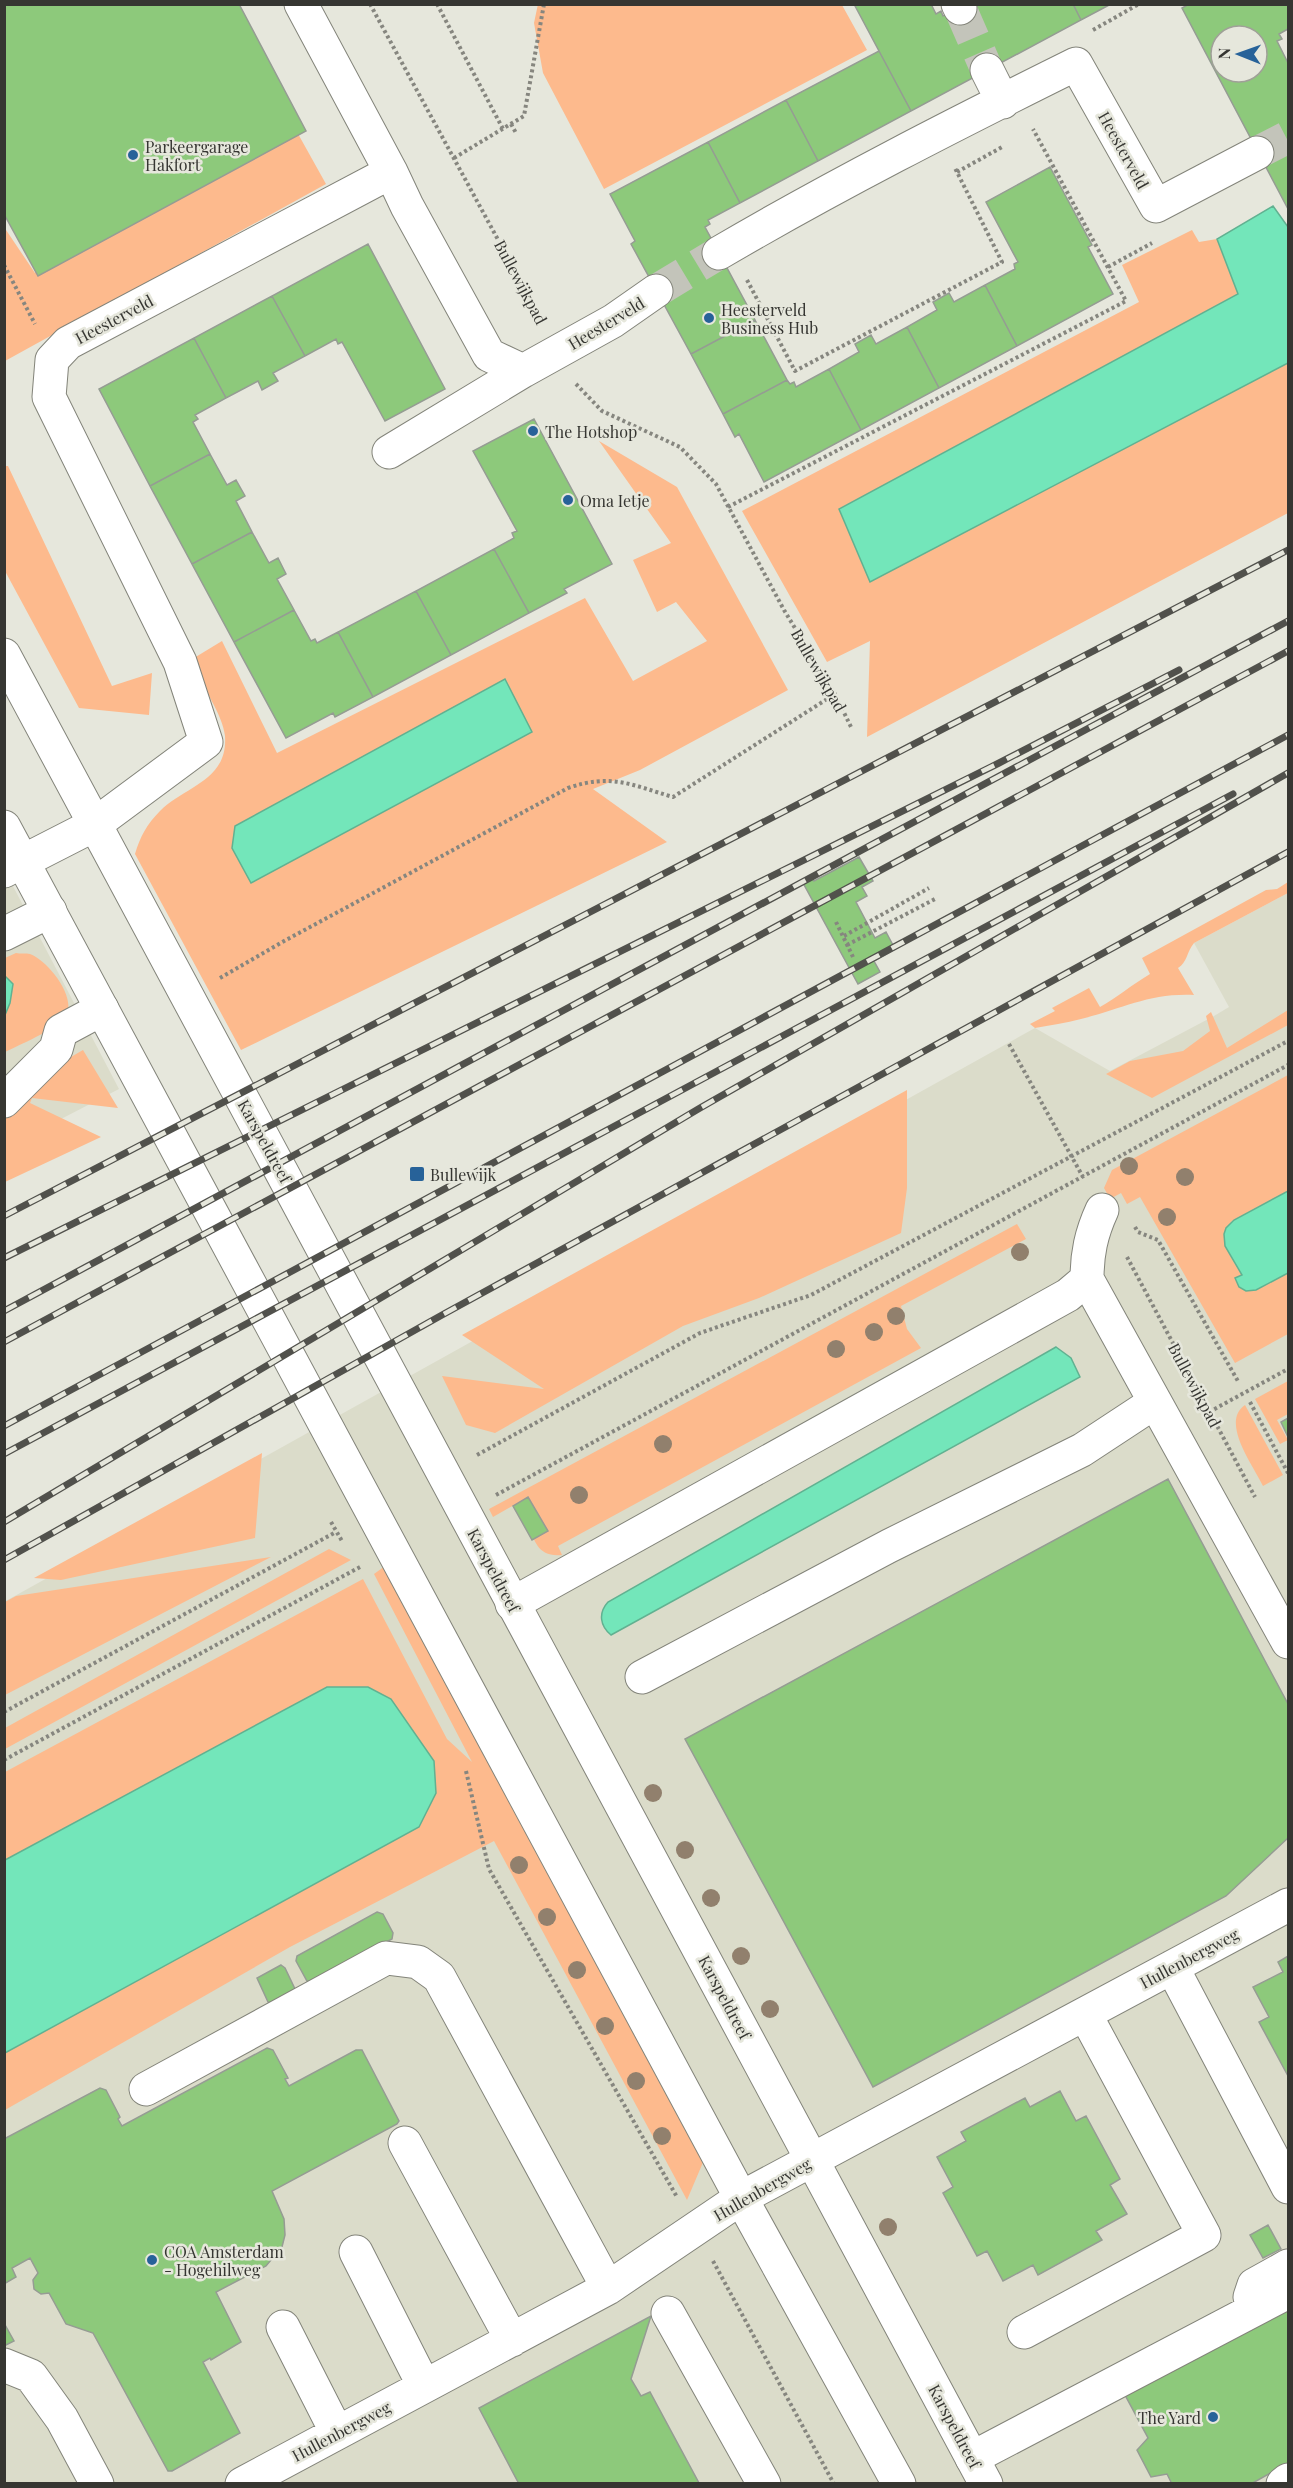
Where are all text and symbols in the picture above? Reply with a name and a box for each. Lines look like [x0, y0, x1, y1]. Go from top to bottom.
north arrow [1209, 24, 1269, 84]
text: N [1213, 47, 1234, 60]
street label: Heesterveld [1094, 107, 1154, 193]
place label: Parkeergarage Hakfort [145, 136, 248, 175]
marker: Parkeergarage Hakfort [126, 148, 140, 162]
street label: Bullewijkpad [490, 236, 552, 328]
street label: Heesterveld [71, 290, 157, 348]
street label: Heesterveld [564, 292, 648, 354]
place label: Heesterveld Business Hub [721, 299, 818, 338]
marker: Heesterveld Business Hub [702, 311, 716, 325]
place label: The Hotshop [545, 421, 637, 442]
marker: The Hotshop [526, 424, 540, 438]
place label: Oma Ietje [580, 490, 650, 511]
marker: Oma Ietje [561, 493, 575, 507]
street label: Bullewijkpad [787, 625, 851, 715]
street label: Karspeldreef [233, 1096, 297, 1188]
place label: Bullewijk [430, 1164, 497, 1185]
marker: Bullewijk [408, 1165, 426, 1183]
street label: Bullewijkpad [1164, 1339, 1226, 1431]
street label: Karspeldreef [463, 1524, 526, 1617]
street label: Hullenbergweg [1136, 1923, 1243, 1993]
street label: Karspeldreef [694, 1951, 757, 2044]
street label: Hullenbergweg [709, 2152, 815, 2225]
place label: COA Amsterdam - Hogehilweg [164, 2241, 284, 2280]
marker: COA Amsterdam - Hogehilweg [145, 2253, 159, 2267]
street label: Karspeldreef [924, 2380, 987, 2473]
street label: Hullenbergweg [288, 2396, 395, 2466]
place label: The Yard [1138, 2407, 1201, 2428]
marker: The Yard [1206, 2410, 1220, 2424]

